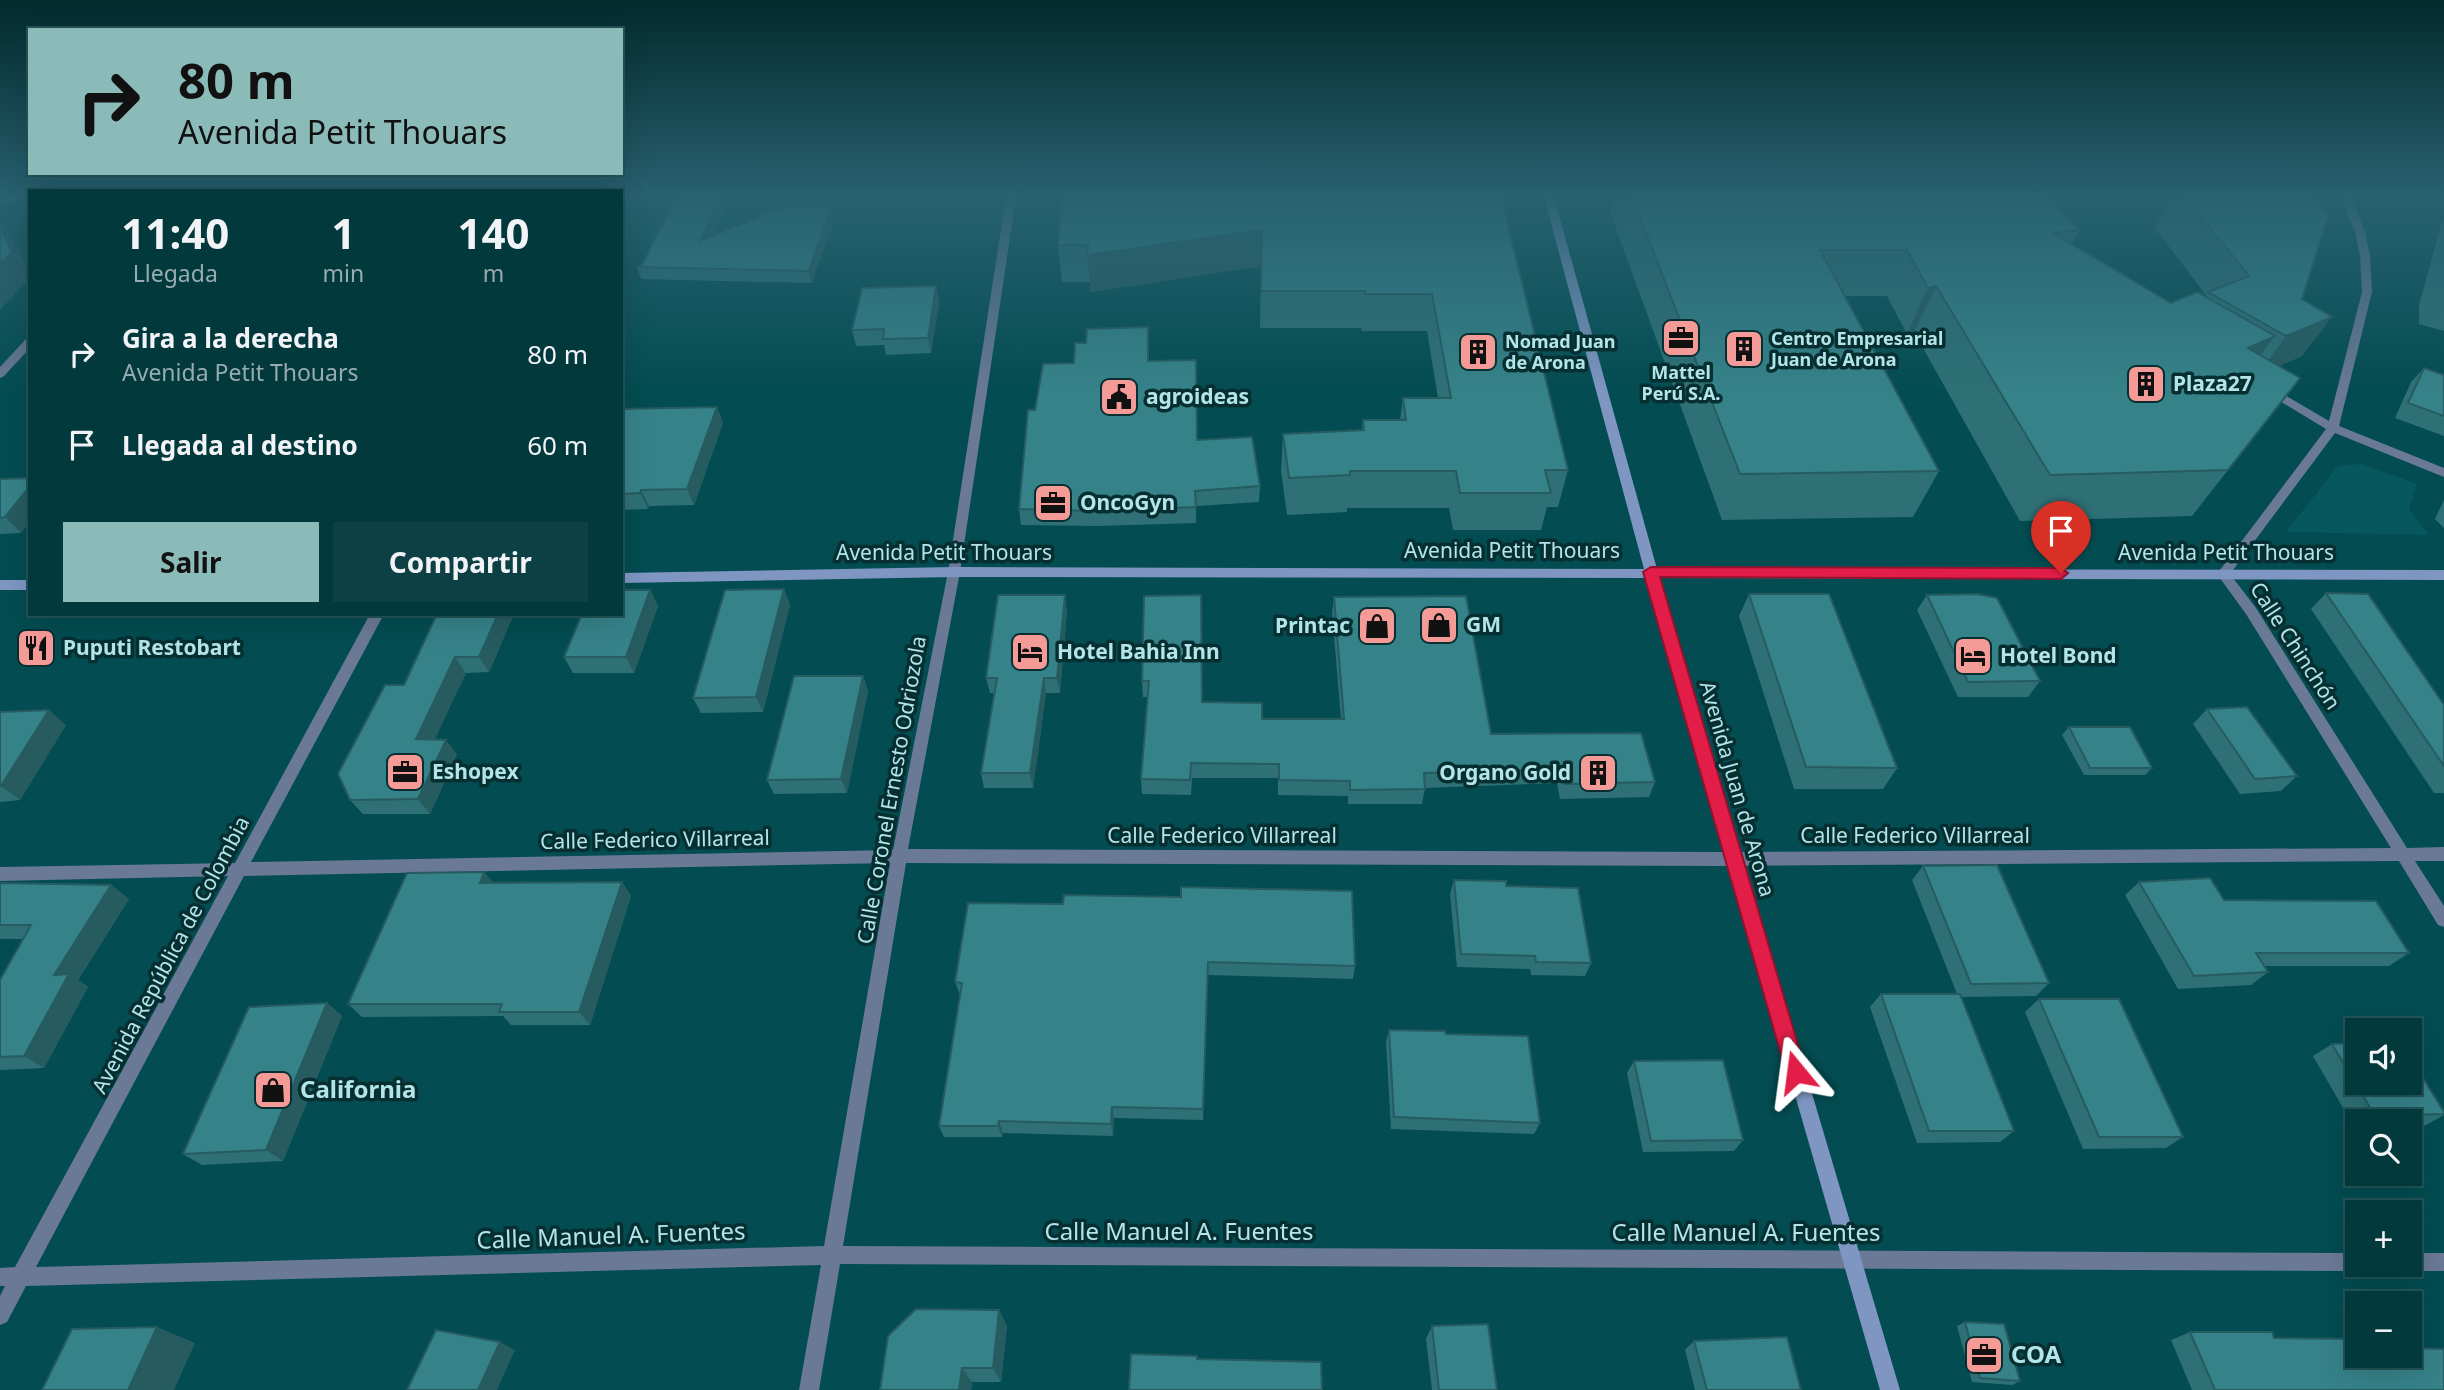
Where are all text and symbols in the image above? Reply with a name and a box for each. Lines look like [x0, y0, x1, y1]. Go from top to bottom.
text: 80 m [178, 47, 295, 113]
icon: right [63, 56, 154, 147]
text: Avenida Petit Thouars [178, 110, 507, 153]
text: 11:40 [121, 204, 229, 261]
text: 1 [331, 204, 355, 261]
text: 140 [458, 204, 530, 261]
text: Llegada [133, 257, 218, 289]
text: min [323, 257, 364, 289]
text: m [483, 257, 504, 289]
office icon: Mattel Perú S.A. [1660, 317, 1702, 359]
text: Gira a la derecha [122, 320, 339, 356]
place label: Centro Empresarial Juan de Arona [1769, 326, 1943, 371]
building icon: Centro Empresarial Juan de Arona [1723, 328, 1765, 370]
place label: Nomad Juan de Arona [1505, 329, 1615, 374]
building icon: Nomad Juan de Arona [1457, 331, 1499, 373]
icon: right [63, 335, 101, 373]
text: 80 m [527, 336, 588, 372]
text: Avenida Petit Thouars [122, 356, 359, 388]
place label: Mattel Perú S.A. [1642, 360, 1720, 405]
building icon: Plaza27 [2125, 363, 2167, 405]
place label: Plaza27 [2173, 369, 2252, 397]
public building icon: agroideas [1098, 376, 1140, 418]
place label: agroideas [1146, 382, 1249, 410]
icon: arrive [63, 426, 101, 464]
text: Llegada al destino [122, 427, 358, 463]
text: 60 m [527, 427, 588, 463]
office icon: OncoGyn [1032, 482, 1074, 524]
place label: OncoGyn [1080, 488, 1175, 516]
pin [2031, 501, 2091, 573]
icon: arrive [2042, 512, 2080, 550]
button: Salir [63, 522, 319, 602]
button: Compartir [333, 522, 588, 602]
street label: Avenida Petit Thouars [1404, 536, 1620, 564]
street label: Avenida Petit Thouars [836, 538, 1052, 566]
street label: Avenida Petit Thouars [2118, 538, 2334, 566]
street label: Calle Chinchón [2244, 576, 2348, 715]
shop icon: GM [1418, 604, 1460, 646]
shop icon: Printac [1356, 605, 1398, 647]
place label: GM [1466, 610, 1501, 638]
place label: Printac [1275, 611, 1350, 639]
restaurant icon: Puputi Restobart [15, 627, 57, 669]
hotel icon: Hotel Bahia Inn [1009, 631, 1051, 673]
place label: Puputi Restobart [63, 633, 241, 661]
street label: Calle Coronel Ernesto Odriozola [850, 634, 932, 946]
hotel icon: Hotel Bond [1952, 635, 1994, 677]
place label: Hotel Bahia Inn [1057, 637, 1220, 665]
place label: Hotel Bond [2000, 641, 2117, 669]
street label: Avenida Juan de Arona [1694, 678, 1782, 900]
office icon: Eshopex [384, 751, 426, 793]
building icon: Organo Gold [1577, 752, 1619, 794]
place label: Eshopex [432, 757, 519, 785]
place label: Organo Gold [1439, 758, 1571, 786]
street label: Avenida República de Colombia [85, 811, 255, 1098]
street label: Calle Federico Villarreal [1107, 821, 1337, 849]
street label: Calle Federico Villarreal [1800, 821, 2030, 849]
street label: Calle Federico Villarreal [540, 823, 770, 855]
map controls [2345, 1018, 2422, 1368]
button: sound [2345, 1018, 2422, 1095]
position arrow [1759, 1035, 1833, 1109]
shop icon: California [252, 1069, 294, 1111]
place label: California [300, 1072, 416, 1105]
button: search [2345, 1109, 2422, 1186]
button: + [2345, 1200, 2422, 1277]
street label: Calle Manuel A. Fuentes [476, 1213, 746, 1256]
street label: Calle Manuel A. Fuentes [1044, 1214, 1314, 1247]
street label: Calle Manuel A. Fuentes [1611, 1215, 1881, 1248]
button: − [2345, 1291, 2422, 1368]
office icon: COA [1963, 1334, 2005, 1376]
place label: COA [2011, 1337, 2061, 1370]

